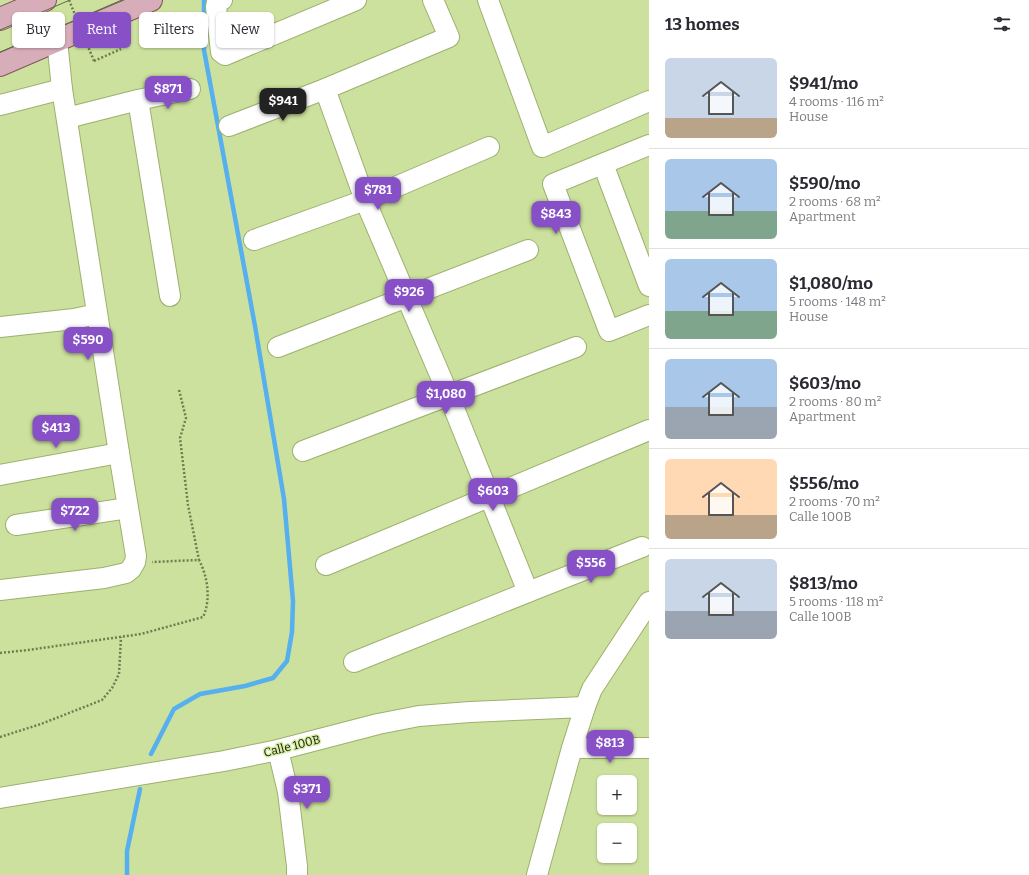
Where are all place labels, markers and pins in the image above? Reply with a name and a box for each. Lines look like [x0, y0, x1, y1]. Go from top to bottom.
pin: $871 [144, 76, 192, 110]
pin: $941 [259, 88, 307, 122]
pin: $781 [354, 177, 402, 211]
pin: $843 [532, 201, 580, 235]
pin: $926 [385, 279, 433, 313]
pin: $590 [64, 327, 112, 361]
pin: $1,080 [413, 381, 479, 415]
pin: $413 [32, 415, 80, 449]
pin: $603 [469, 478, 517, 512]
pin: $722 [51, 498, 99, 532]
pin: $556 [567, 550, 615, 584]
pin: $813 [586, 730, 634, 764]
pin: $371 [283, 776, 331, 810]

